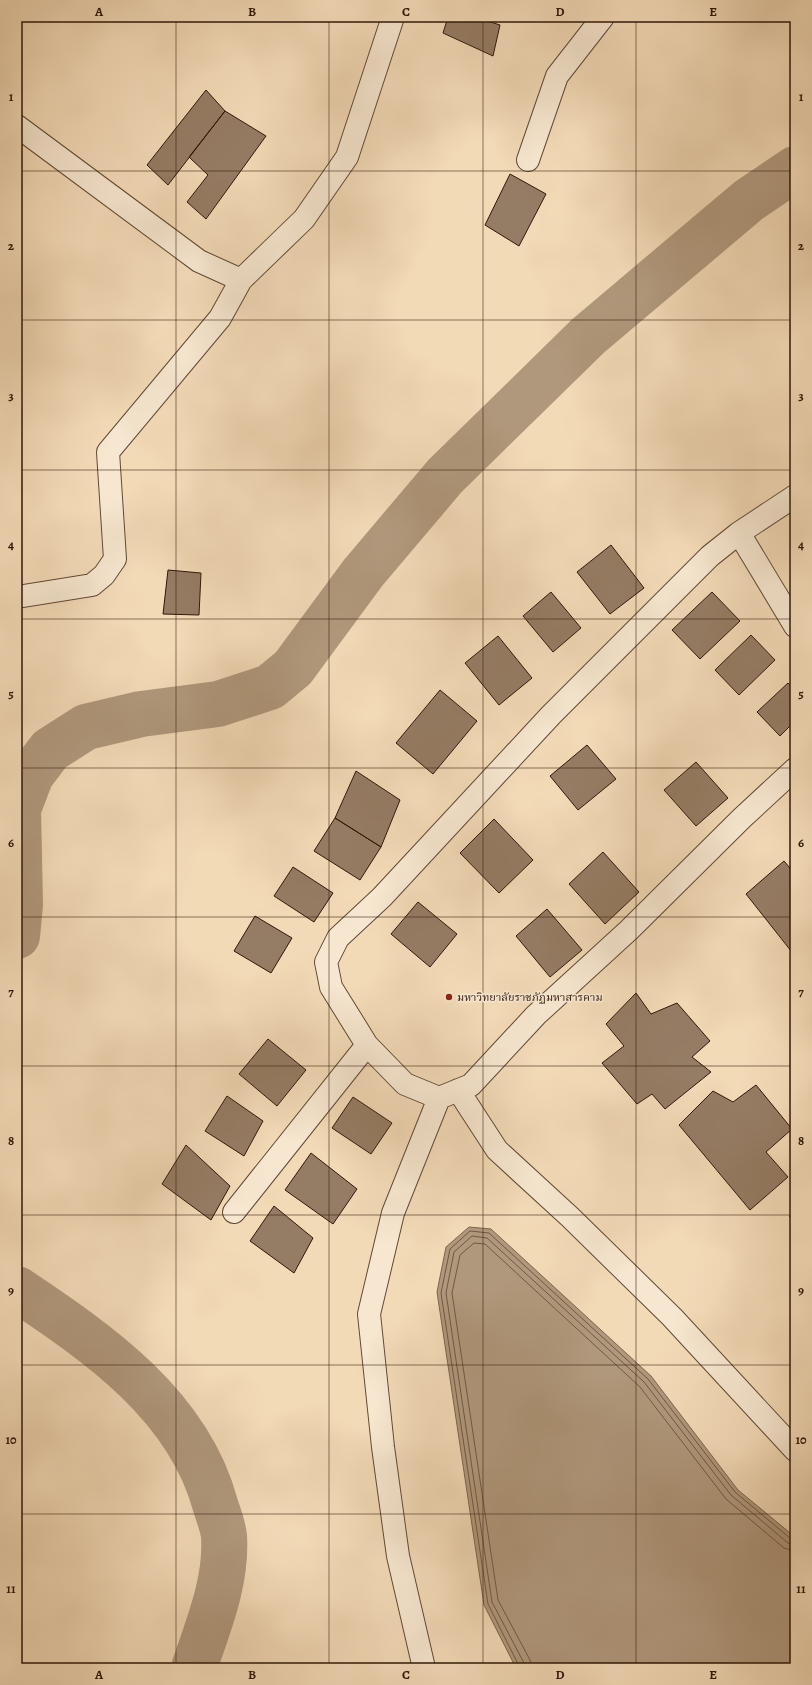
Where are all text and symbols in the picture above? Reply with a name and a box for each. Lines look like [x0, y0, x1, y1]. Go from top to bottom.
text: A [94, 3, 104, 20]
text: B [248, 3, 256, 20]
text: C [402, 3, 410, 20]
text: D [555, 3, 565, 20]
text: E [709, 3, 717, 20]
text: 1 [9, 88, 14, 105]
text: 1 [799, 88, 804, 105]
text: 2 [8, 237, 15, 254]
text: 2 [798, 237, 805, 254]
text: 3 [8, 387, 14, 404]
text: 3 [798, 387, 804, 404]
text: 4 [8, 536, 14, 553]
text: 4 [798, 536, 804, 553]
text: 5 [8, 685, 14, 702]
text: 5 [798, 685, 804, 702]
text: 6 [8, 834, 14, 851]
text: 6 [798, 834, 804, 851]
text: 7 [8, 983, 14, 1000]
text: 7 [798, 983, 804, 1000]
place label: มหาวิทยาลัยราชภัฏมหาสารคาม [457, 990, 603, 1005]
marker: มหาวิทยาลัยราชภัฏมหาสารคาม [444, 992, 454, 1002]
text: 8 [8, 1132, 14, 1149]
text: 8 [798, 1132, 804, 1149]
text: 9 [8, 1282, 14, 1299]
text: 9 [798, 1282, 804, 1299]
text: 10 [5, 1431, 17, 1448]
text: 10 [795, 1431, 807, 1448]
text: 11 [6, 1580, 16, 1597]
text: 11 [796, 1580, 806, 1597]
text: A [94, 1666, 104, 1683]
text: B [248, 1666, 256, 1683]
text: C [402, 1666, 410, 1683]
text: D [555, 1666, 565, 1683]
text: E [709, 1666, 717, 1683]

